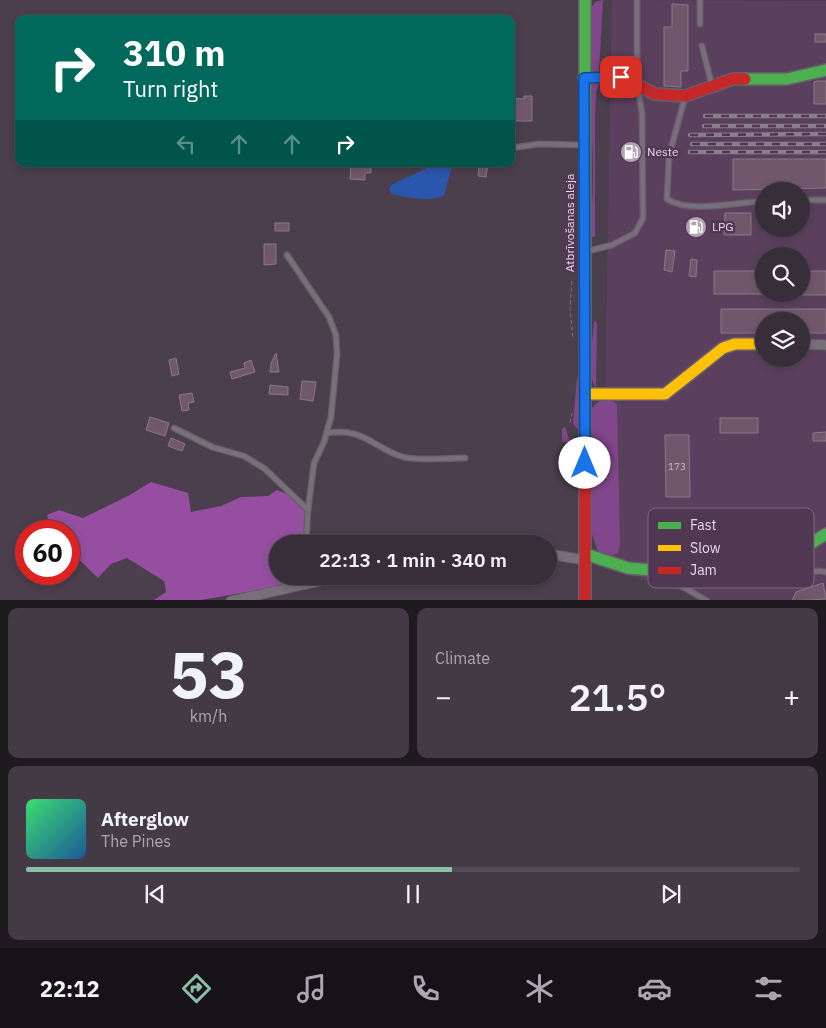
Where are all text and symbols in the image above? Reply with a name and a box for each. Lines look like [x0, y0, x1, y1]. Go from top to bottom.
text: 310 m [123, 30, 226, 76]
icon: right [40, 35, 105, 100]
pin [600, 56, 642, 98]
icon: arrive [607, 63, 635, 91]
text: Turn right [123, 74, 218, 103]
icon: left [172, 130, 200, 158]
icon: ahead [225, 130, 253, 158]
icon: ahead [278, 130, 306, 158]
icon: right [331, 130, 359, 158]
fuel station icon: Neste [619, 140, 643, 164]
place label: Neste [647, 144, 679, 159]
street label: Atbrīvošanas aleja [562, 173, 577, 272]
map controls [755, 182, 810, 367]
button: sound [755, 182, 810, 237]
fuel station icon: LPG [684, 215, 708, 239]
place label: LPG [712, 219, 734, 234]
button: search [755, 247, 810, 302]
button: layers [755, 312, 810, 367]
position arrow [558, 436, 610, 488]
house number: 173 [668, 460, 686, 473]
legend [648, 508, 814, 588]
text: Fast [690, 516, 716, 534]
speed limit sign: 60 [15, 520, 80, 585]
text: Slow [690, 539, 721, 557]
text: 22:13 · 1 min · 340 m [319, 548, 507, 572]
text: Jam [690, 561, 717, 579]
text: 53 [169, 631, 248, 716]
text: Climate [435, 648, 490, 668]
text: 21.5° [569, 672, 666, 721]
text: − [435, 678, 452, 715]
text: + [783, 678, 800, 715]
text: km/h [190, 706, 227, 726]
text: Afterglow [101, 807, 189, 831]
text: The Pines [101, 831, 171, 851]
icon: previous [141, 880, 169, 908]
icon: pause [399, 880, 427, 908]
icon: next [657, 880, 685, 908]
icon: directions [179, 971, 214, 1006]
icon: music [294, 971, 329, 1006]
icon: phone [408, 971, 443, 1006]
icon: climate [522, 971, 557, 1006]
icon: car [637, 971, 672, 1006]
icon: filters [751, 971, 786, 1006]
text: 22:12 [40, 974, 100, 1003]

